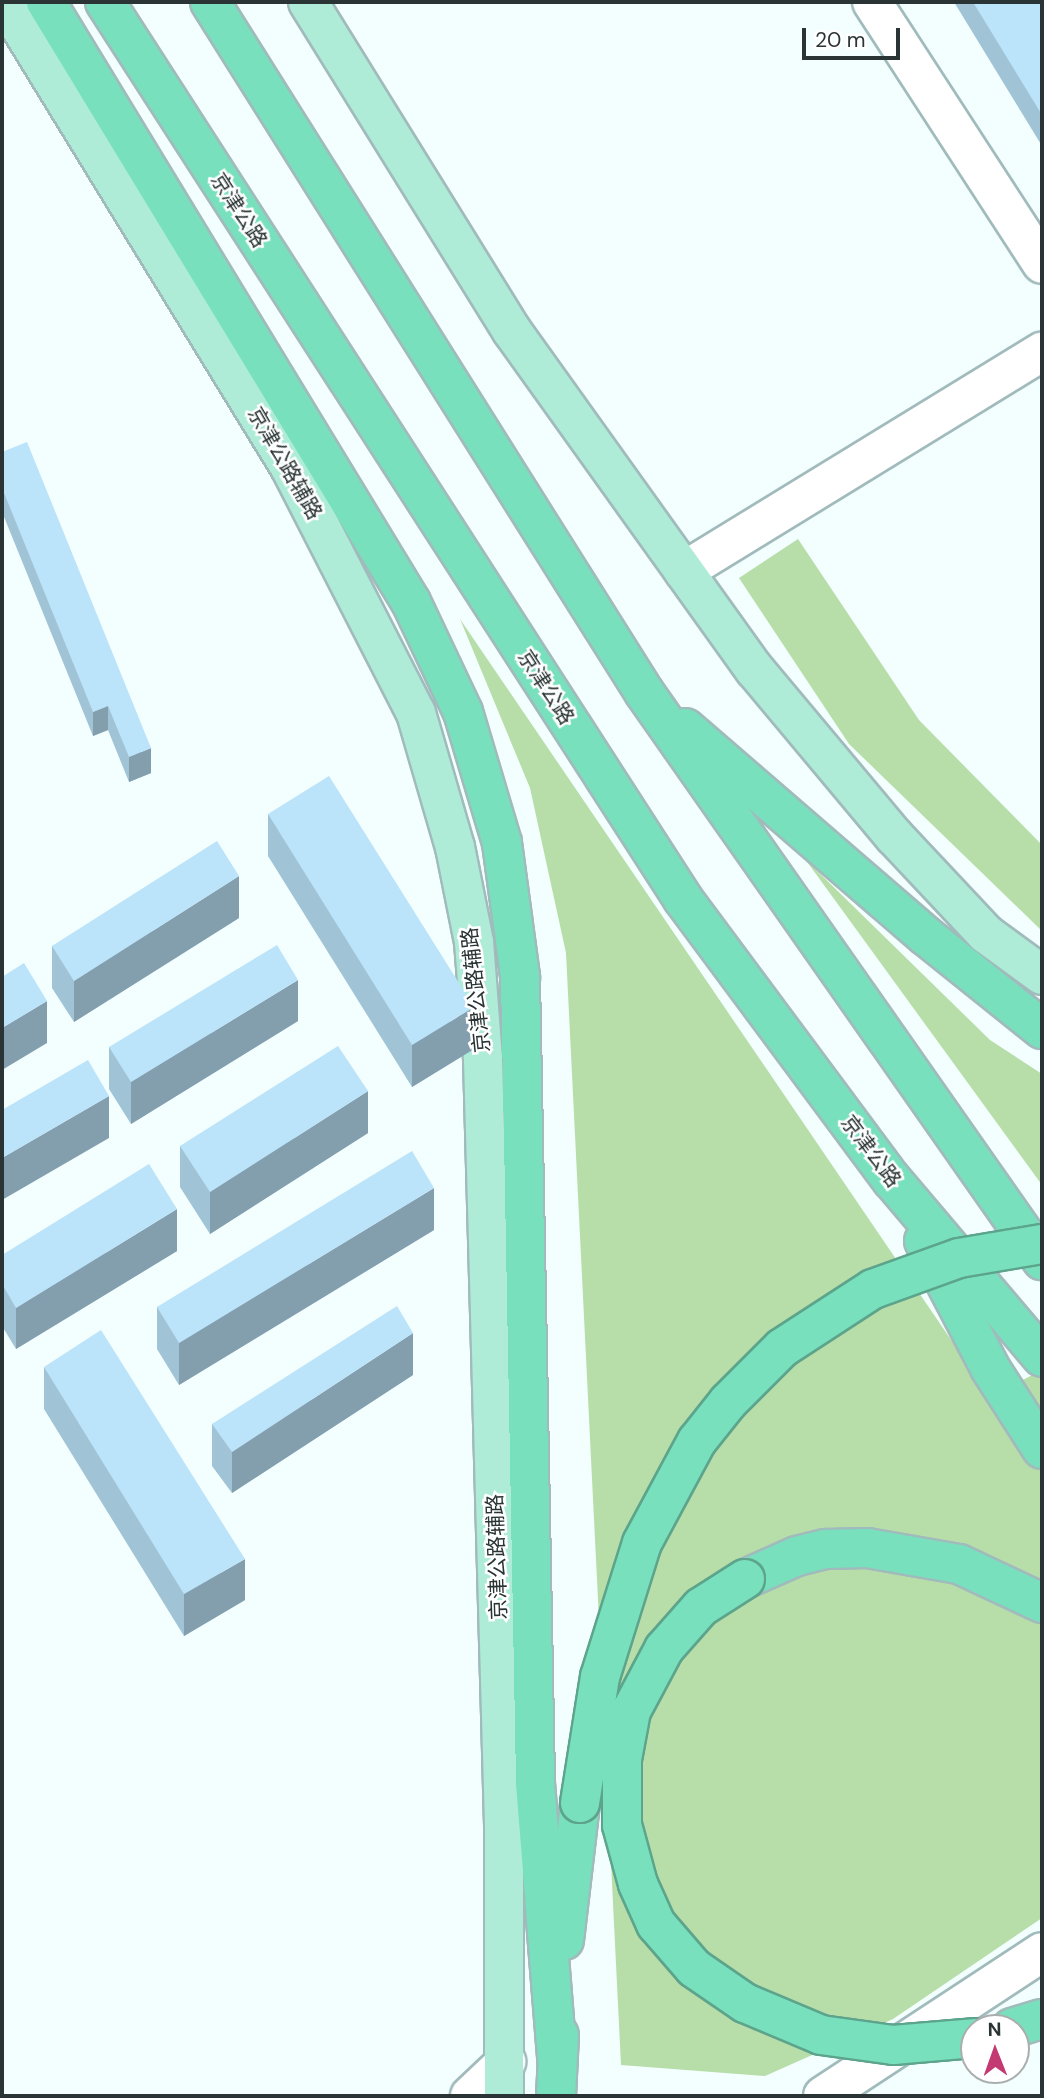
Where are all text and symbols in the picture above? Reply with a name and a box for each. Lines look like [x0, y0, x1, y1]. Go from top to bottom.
scale bar [806, 14, 904, 58]
text: 20 m [815, 26, 866, 54]
street label: 京津公路 [206, 168, 272, 252]
street label: 京津公路辅路 [243, 402, 327, 524]
street label: 京津公路 [513, 645, 579, 729]
street label: 京津公路辅路 [457, 926, 495, 1054]
street label: 京津公路 [836, 1110, 906, 1192]
street label: 京津公路辅路 [482, 1494, 512, 1620]
north arrow [960, 2014, 1030, 2084]
text: N [988, 2017, 1002, 2042]

